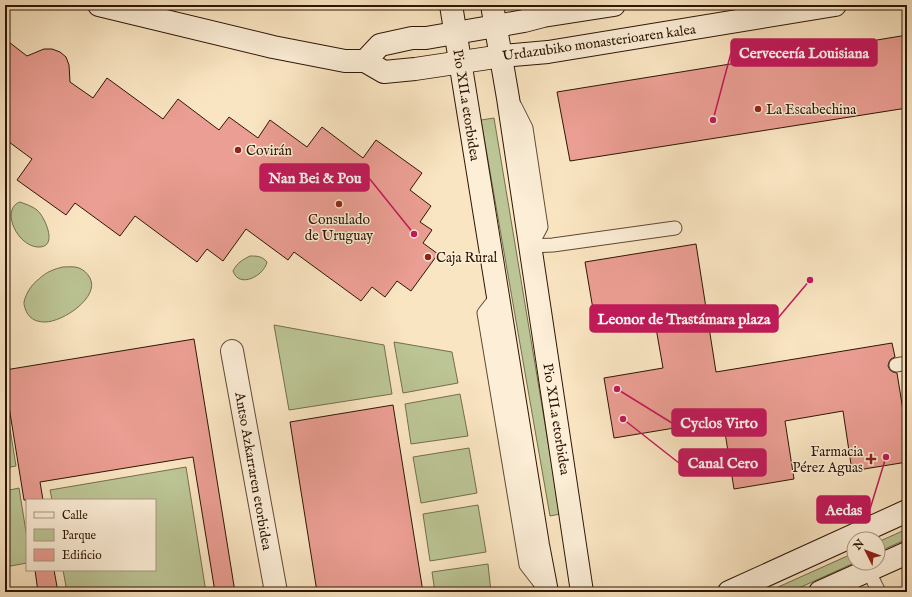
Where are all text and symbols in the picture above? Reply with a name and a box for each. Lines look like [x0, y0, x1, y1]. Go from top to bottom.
street label: Urdazubiko monasterioaren kalea [501, 20, 698, 65]
callout: Cervecería Louisiana [731, 39, 877, 66]
text: Cervecería Louisiana [739, 44, 870, 63]
street label: Pio XII.a etorbidea [448, 48, 484, 163]
place label: La Escabechina [766, 101, 857, 119]
marker: La Escabechina [753, 104, 763, 114]
place label: Covirán [246, 142, 293, 160]
marker: Covirán [233, 145, 243, 155]
callout: Nan Bei & Pou [260, 164, 369, 191]
text: Nan Bei & Pou [267, 169, 362, 188]
marker: Consulado de Uruguay [334, 199, 344, 209]
place label: Consulado de Uruguay [305, 211, 373, 245]
place label: Caja Rural [436, 249, 498, 267]
marker: Caja Rural [423, 252, 433, 262]
callout: Leonor de Trastámara plaza [590, 305, 778, 332]
text: Leonor de Trastámara plaza [598, 310, 771, 329]
street label: Pio XII.a etorbidea [538, 362, 574, 477]
street label: Antso Azkarraren etorbidea [230, 390, 276, 552]
callout: Cyclos Virto [672, 409, 766, 436]
text: Cyclos Virto [680, 414, 758, 433]
place label: Farmacia Pérez Aguas [792, 443, 864, 477]
callout: Canal Cero [679, 449, 766, 476]
text: Canal Cero [688, 454, 758, 473]
marker: Farmacia Pérez Aguas [866, 454, 876, 464]
callout: Aedas [817, 496, 870, 523]
legend [26, 499, 156, 571]
text: Aedas [825, 501, 863, 520]
text: Calle [62, 508, 88, 523]
text: Parque [62, 528, 97, 544]
north arrow [846, 531, 886, 571]
text: N [850, 536, 868, 554]
text: Edificio [62, 548, 102, 563]

